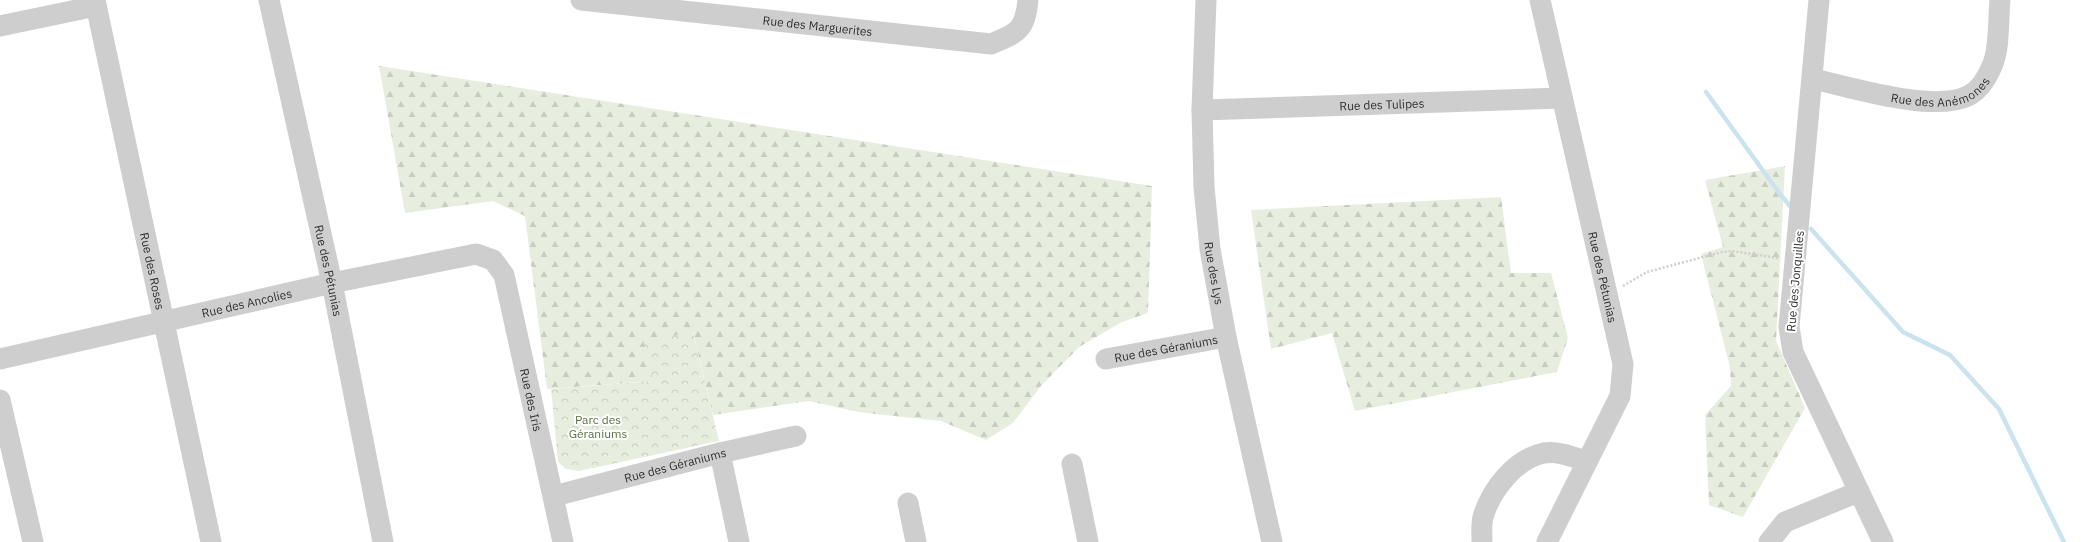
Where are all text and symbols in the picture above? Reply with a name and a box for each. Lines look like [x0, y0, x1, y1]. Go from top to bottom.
street label: Rue des Marguerites [762, 12, 873, 39]
street label: Rue des Anémones [1890, 74, 1993, 109]
street label: Rue des Tulipes [1339, 95, 1425, 113]
street label: Rue des Pétunias [312, 223, 346, 318]
street label: Rue des Pétunias [1585, 230, 1621, 324]
street label: Rue des Jonquilles [1783, 230, 1807, 332]
street label: Rue des Roses [137, 231, 169, 311]
street label: Rue des Lys [1202, 241, 1227, 306]
street label: Rue des Ancolies [200, 285, 293, 320]
street label: Rue des Géraniums [1113, 331, 1219, 365]
street label: Rue des Iris [517, 367, 546, 433]
park label: Parc des Géraniums [569, 412, 627, 441]
street label: Rue des Géraniums [622, 444, 728, 485]

